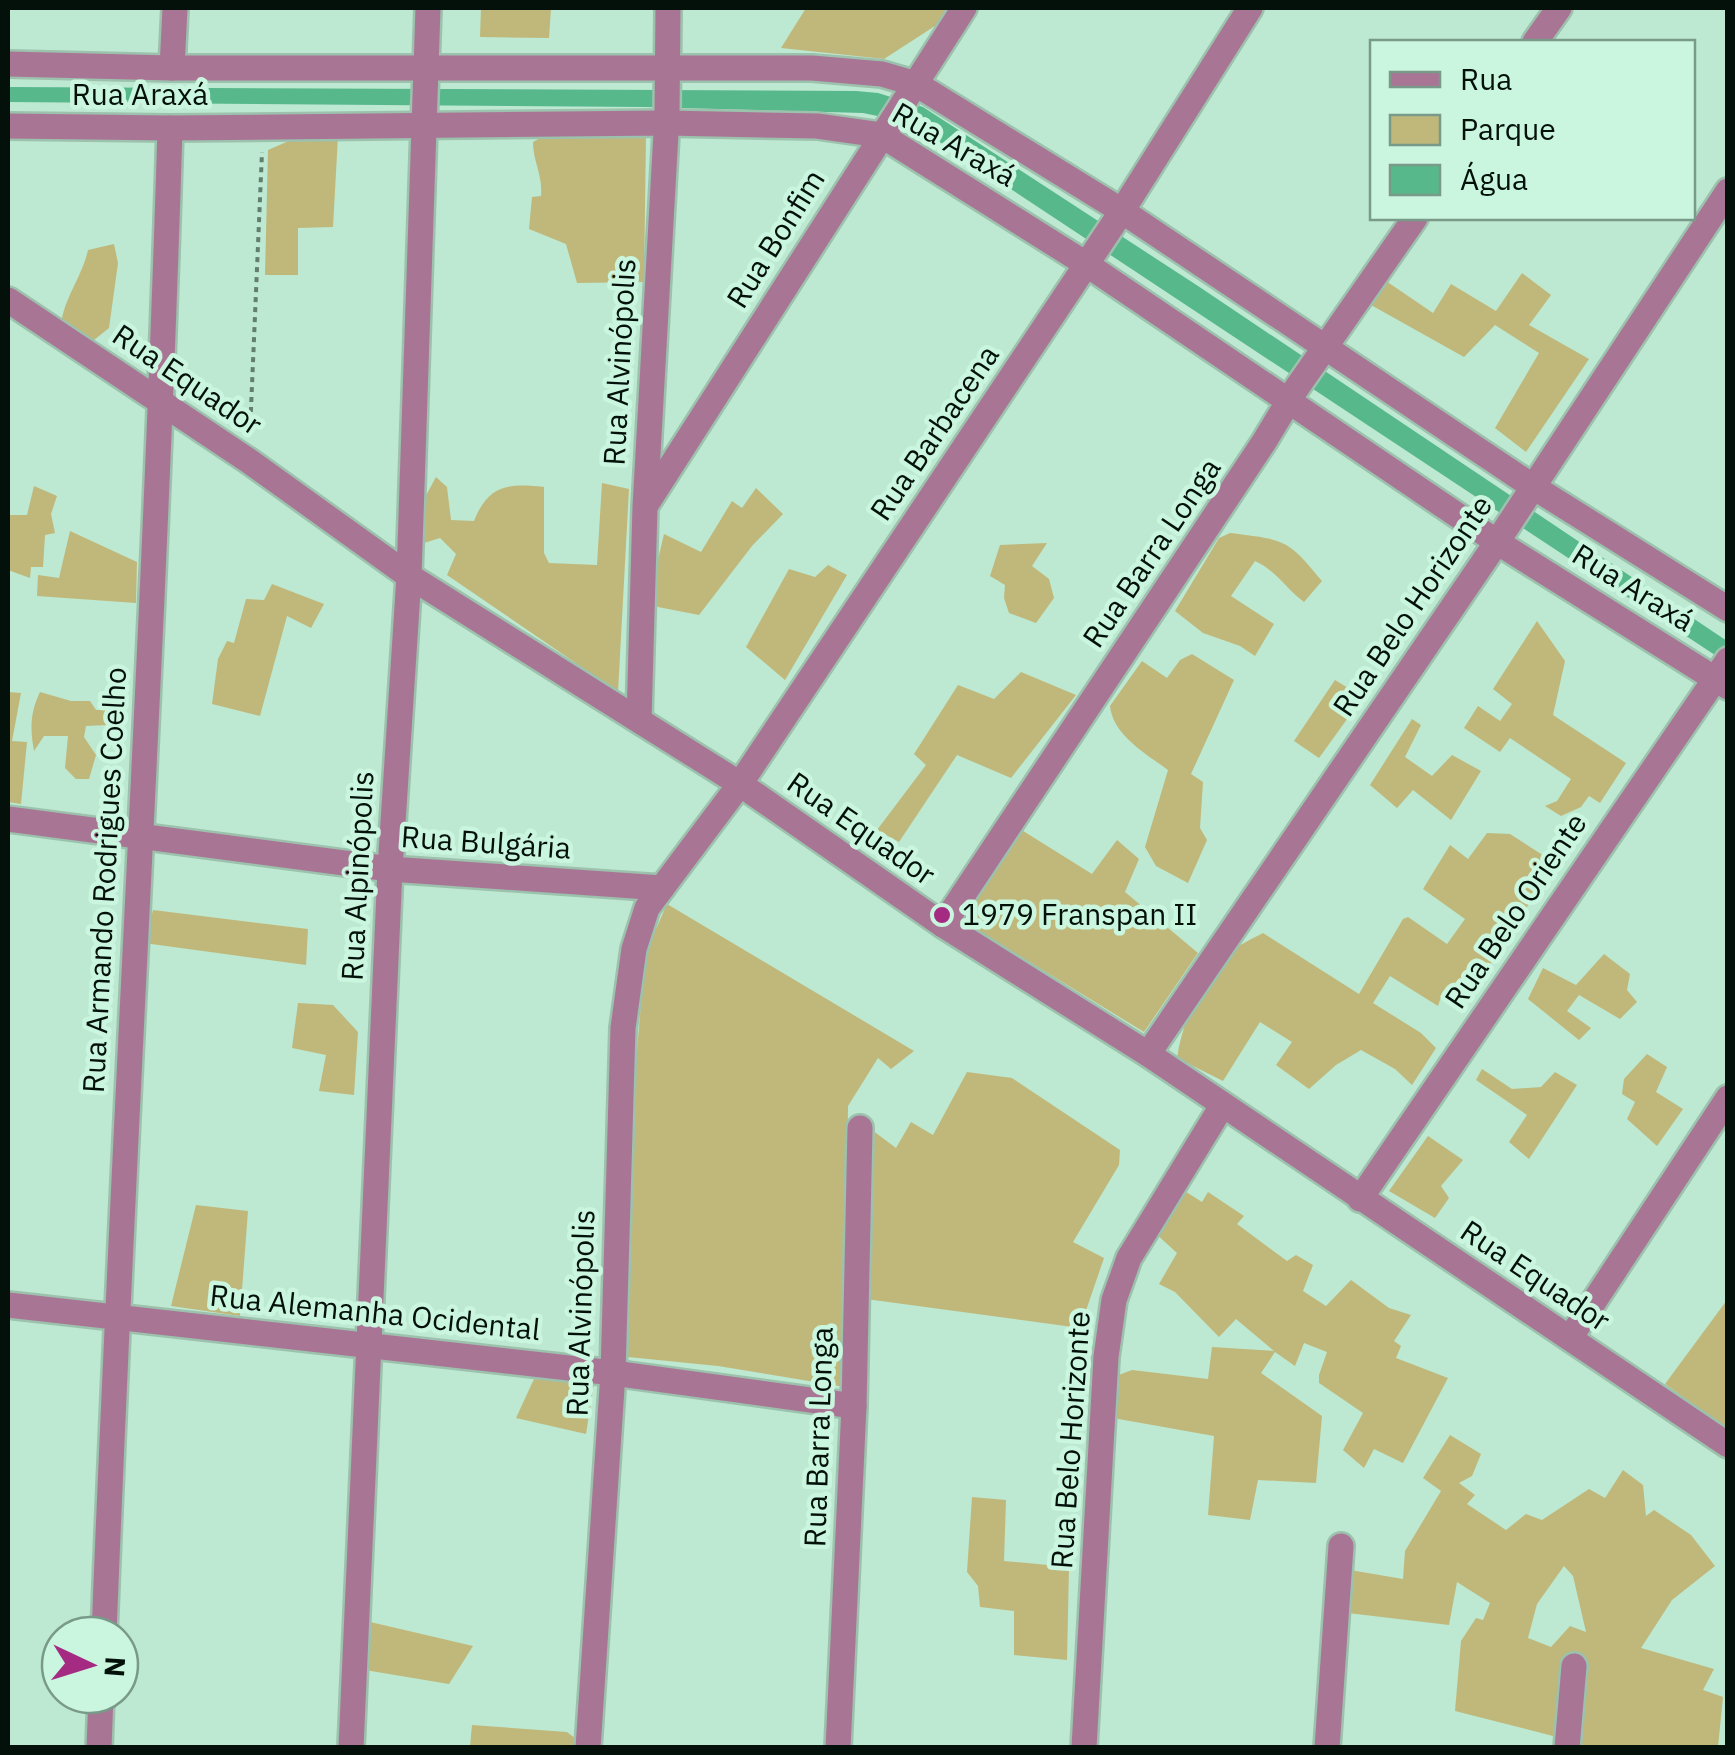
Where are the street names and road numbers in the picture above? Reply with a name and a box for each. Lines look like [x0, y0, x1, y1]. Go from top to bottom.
street label: Rua Araxá [72, 74, 208, 113]
street label: Rua Araxá [886, 93, 1024, 195]
street label: Rua Bonfim [717, 162, 833, 315]
street label: Rua Alvinópolis [594, 258, 643, 466]
street label: Rua Equador [106, 314, 270, 443]
street label: Rua Barbacena [861, 337, 1007, 528]
street label: Rua Barra Longa [1073, 450, 1229, 654]
street label: Rua Belo Horizonte [1323, 487, 1500, 723]
street label: Rua Araxá [1565, 534, 1702, 639]
street label: Rua Armando Rodrigues Coelho [73, 666, 134, 1094]
street label: Rua Equador [780, 762, 944, 893]
street label: Rua Alpinópolis [332, 770, 381, 982]
street label: Rua Belo Oriente [1435, 805, 1595, 1015]
street label: Rua Bulgária [400, 816, 572, 867]
street label: Rua Alvinópolis [556, 1209, 603, 1417]
street label: Rua Equador [1454, 1210, 1618, 1339]
street label: Rua Alemanha Ocidental [208, 1275, 542, 1348]
street label: Rua Belo Horizonte [1041, 1310, 1098, 1570]
street label: Rua Barra Longa [794, 1326, 841, 1548]

